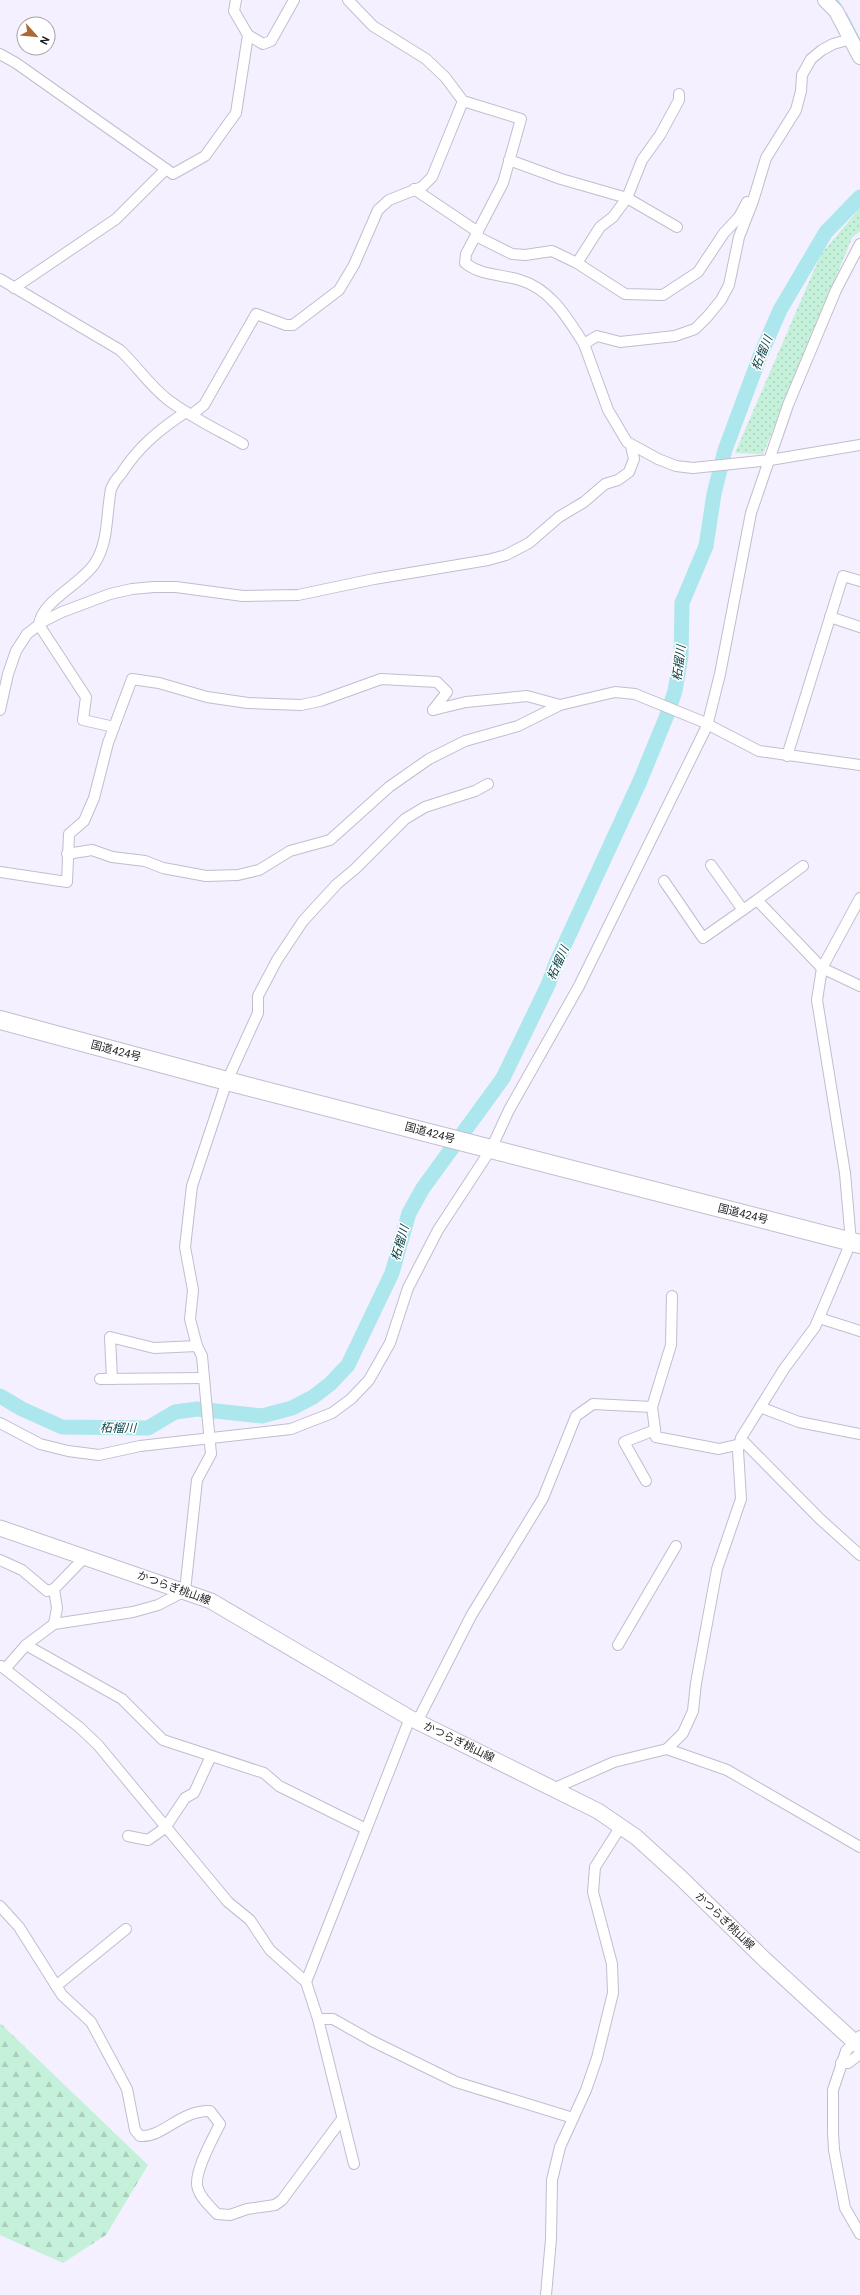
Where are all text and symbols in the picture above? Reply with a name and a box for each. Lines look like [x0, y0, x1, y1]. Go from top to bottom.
north arrow [16, 16, 56, 56]
text: N [37, 34, 52, 47]
water label: 柘榴川 [749, 332, 776, 372]
water label: 柘榴川 [670, 642, 688, 682]
water label: 柘榴川 [544, 942, 573, 982]
street label: 国道424号 [89, 1038, 143, 1064]
street label: 国道424号 [403, 1120, 457, 1146]
street label: 国道424号 [716, 1201, 770, 1227]
water label: 柘榴川 [388, 1222, 412, 1262]
water label: 柘榴川 [100, 1421, 138, 1435]
street label: かつらぎ桃山線 [136, 1569, 212, 1607]
street label: かつらぎ桃山線 [422, 1719, 496, 1765]
street label: かつらぎ桃山線 [693, 1890, 757, 1952]

